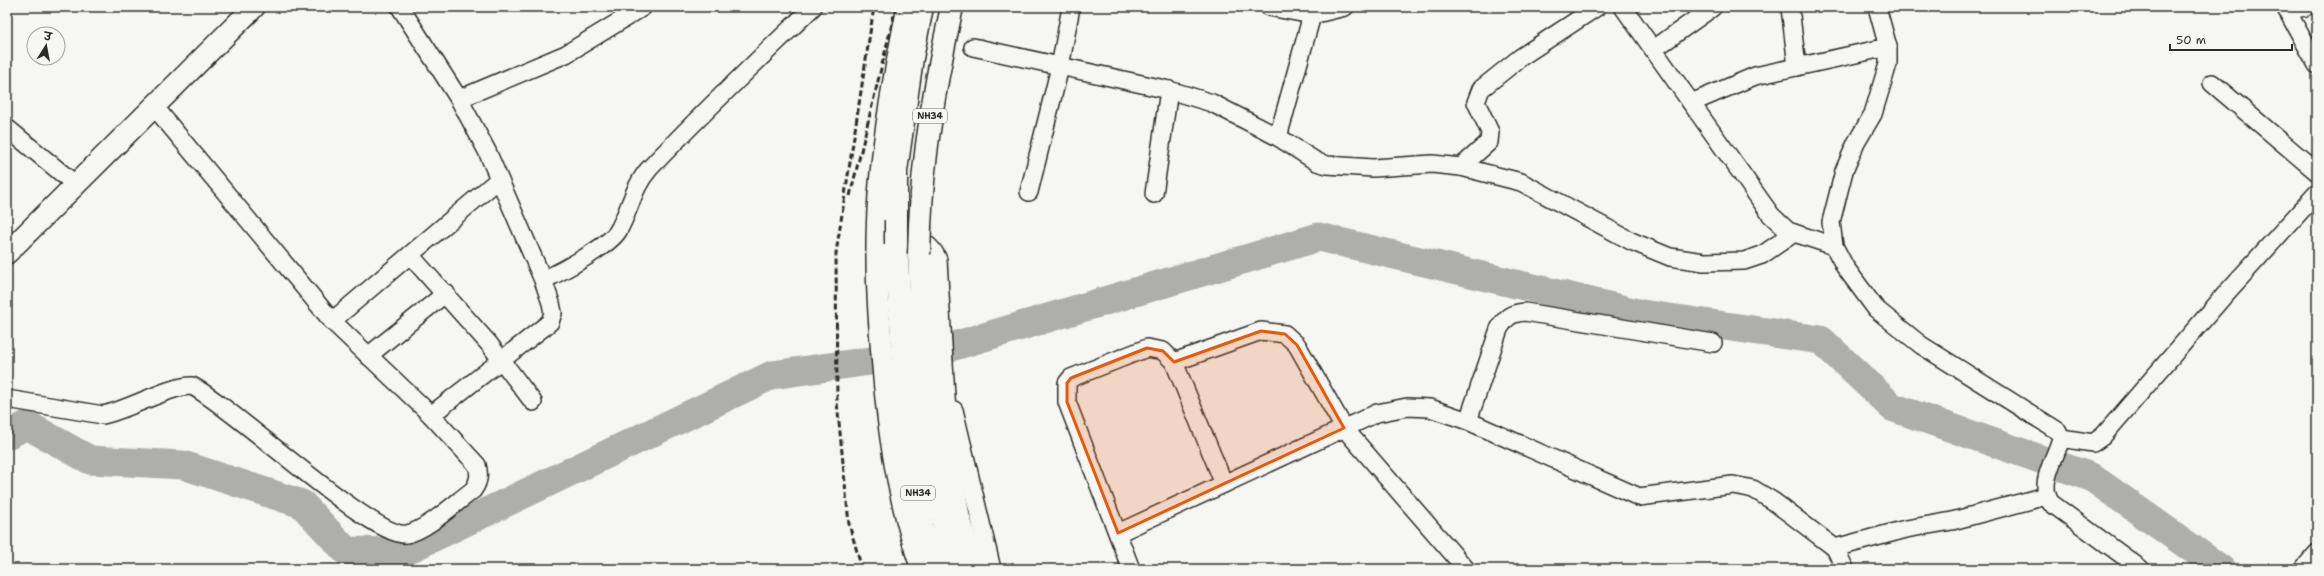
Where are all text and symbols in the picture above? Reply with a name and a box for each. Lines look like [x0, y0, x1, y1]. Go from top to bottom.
north arrow [26, 26, 66, 66]
scale bar [2170, 26, 2292, 52]
text: उ [42, 28, 54, 45]
text: 50 m [2176, 32, 2206, 48]
road number: NH34 [913, 109, 947, 123]
road number: NH34 [901, 486, 935, 500]

